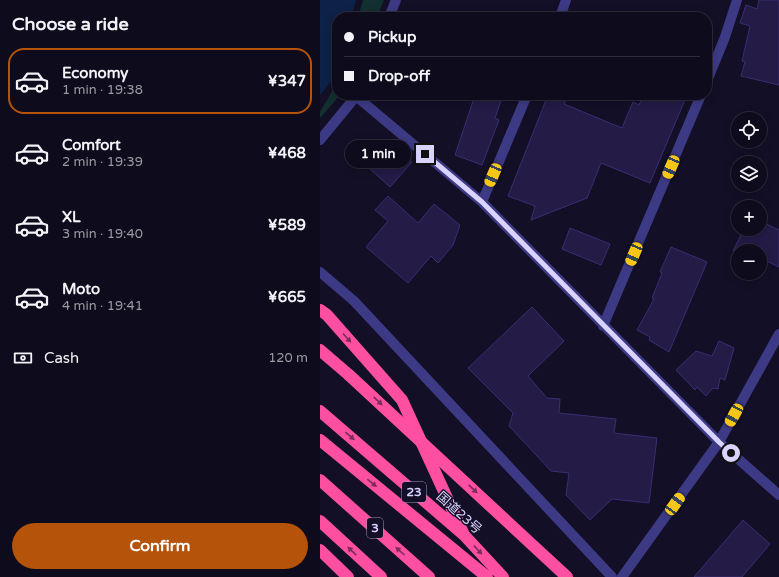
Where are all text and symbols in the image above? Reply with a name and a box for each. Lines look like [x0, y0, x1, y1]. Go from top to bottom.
text: Choose a ride [12, 13, 129, 35]
text: Pickup [368, 28, 416, 46]
icon: car [14, 63, 50, 99]
text: Economy [62, 64, 128, 82]
text: Drop-off [368, 67, 430, 85]
text: ¥347 [268, 72, 306, 90]
text: 1 min · 19:38 [62, 82, 143, 98]
map controls [731, 112, 767, 280]
button: locate [731, 112, 767, 148]
icon: car [14, 135, 50, 171]
text: Comfort [62, 136, 121, 154]
callout: 1 min [345, 140, 411, 168]
text: ¥468 [268, 144, 306, 162]
route end [416, 145, 434, 163]
text: 1 min [361, 146, 395, 162]
text: 2 min · 19:39 [62, 154, 143, 170]
car [661, 154, 681, 180]
button: layers [731, 156, 767, 192]
car [483, 162, 503, 188]
button: + [731, 200, 767, 236]
icon: car [14, 207, 50, 243]
text: XL [62, 208, 81, 226]
text: ¥589 [268, 216, 306, 234]
text: 3 min · 19:40 [62, 226, 143, 242]
car [624, 241, 644, 267]
button: − [731, 244, 767, 280]
icon: car [14, 279, 50, 315]
text: Moto [62, 280, 100, 298]
text: ¥665 [268, 288, 306, 306]
text: 4 min · 19:41 [62, 298, 143, 314]
one-way arrow [342, 333, 351, 342]
icon: cash [12, 347, 34, 369]
text: Cash [44, 349, 79, 367]
text: 120 m [268, 350, 308, 366]
one-way arrow [373, 396, 382, 405]
car [723, 402, 745, 428]
one-way arrow [344, 432, 355, 441]
route start [722, 444, 740, 462]
one-way arrow [366, 478, 377, 487]
road number: 23 [402, 482, 426, 502]
one-way arrow [468, 484, 478, 494]
street label: 国道23号 [433, 489, 485, 537]
car [663, 491, 687, 517]
road number: 3 [367, 518, 383, 538]
button: Confirm [12, 523, 308, 569]
one-way arrow [473, 545, 483, 555]
one-way arrow [347, 546, 357, 555]
one-way arrow [395, 546, 405, 556]

